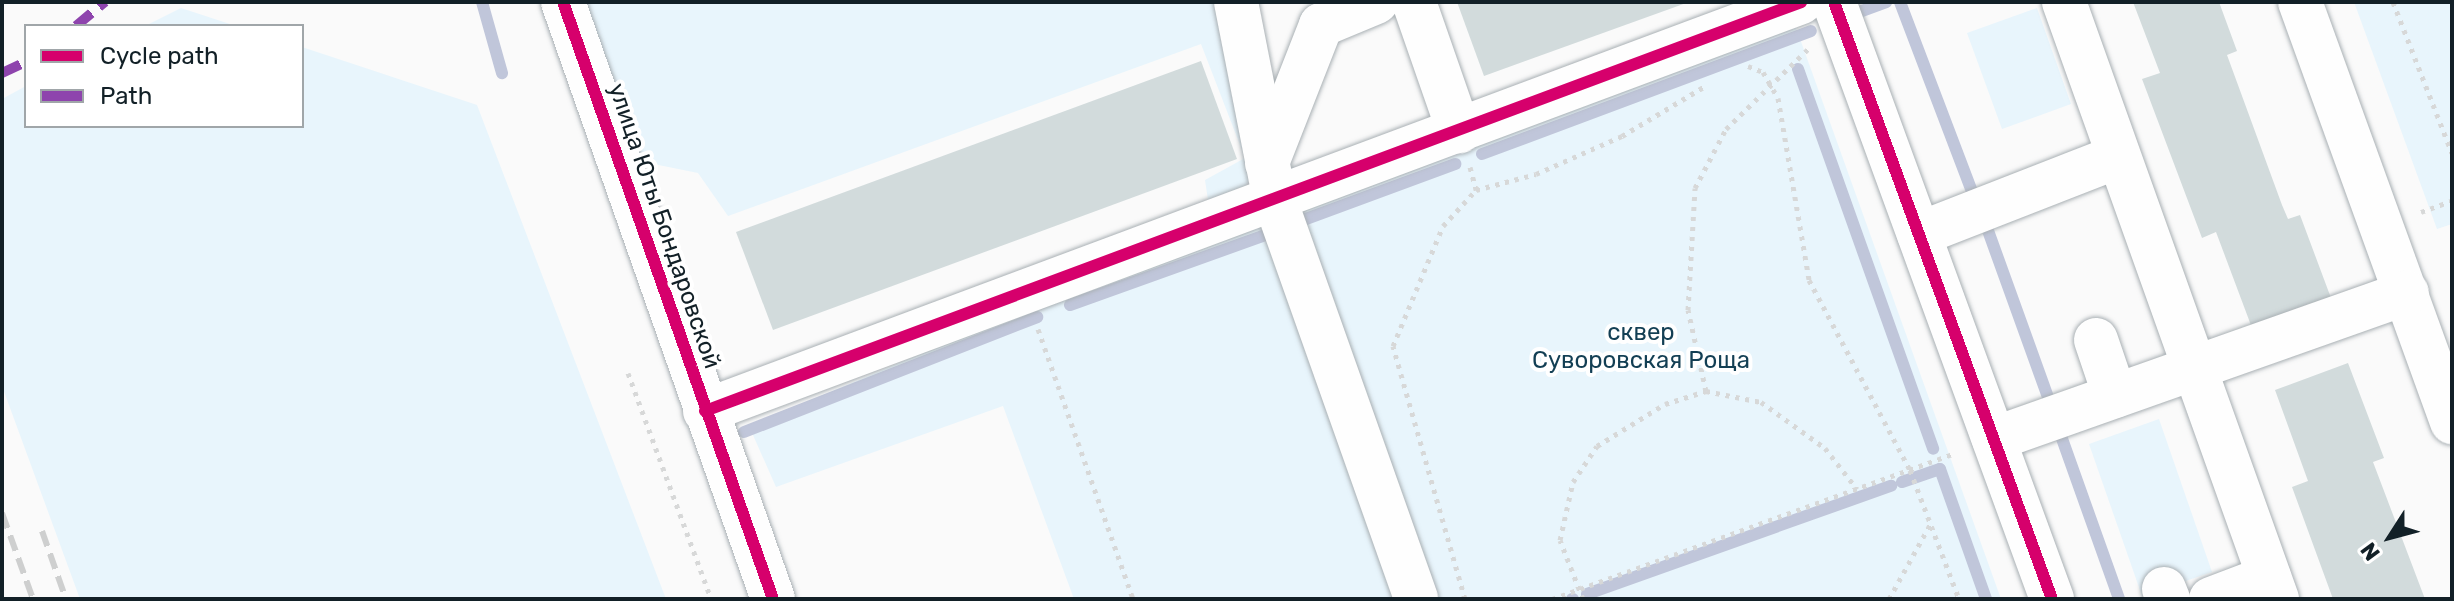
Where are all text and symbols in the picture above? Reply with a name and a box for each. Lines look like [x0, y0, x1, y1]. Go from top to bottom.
legend [24, 24, 304, 128]
text: Cycle path [100, 42, 219, 70]
street label: улица Юты Бондаровской [602, 80, 726, 372]
text: Path [100, 82, 152, 110]
park label: сквер Суворовская Роща [1532, 319, 1750, 375]
north arrow [2350, 497, 2430, 577]
text: N [2355, 537, 2386, 566]

